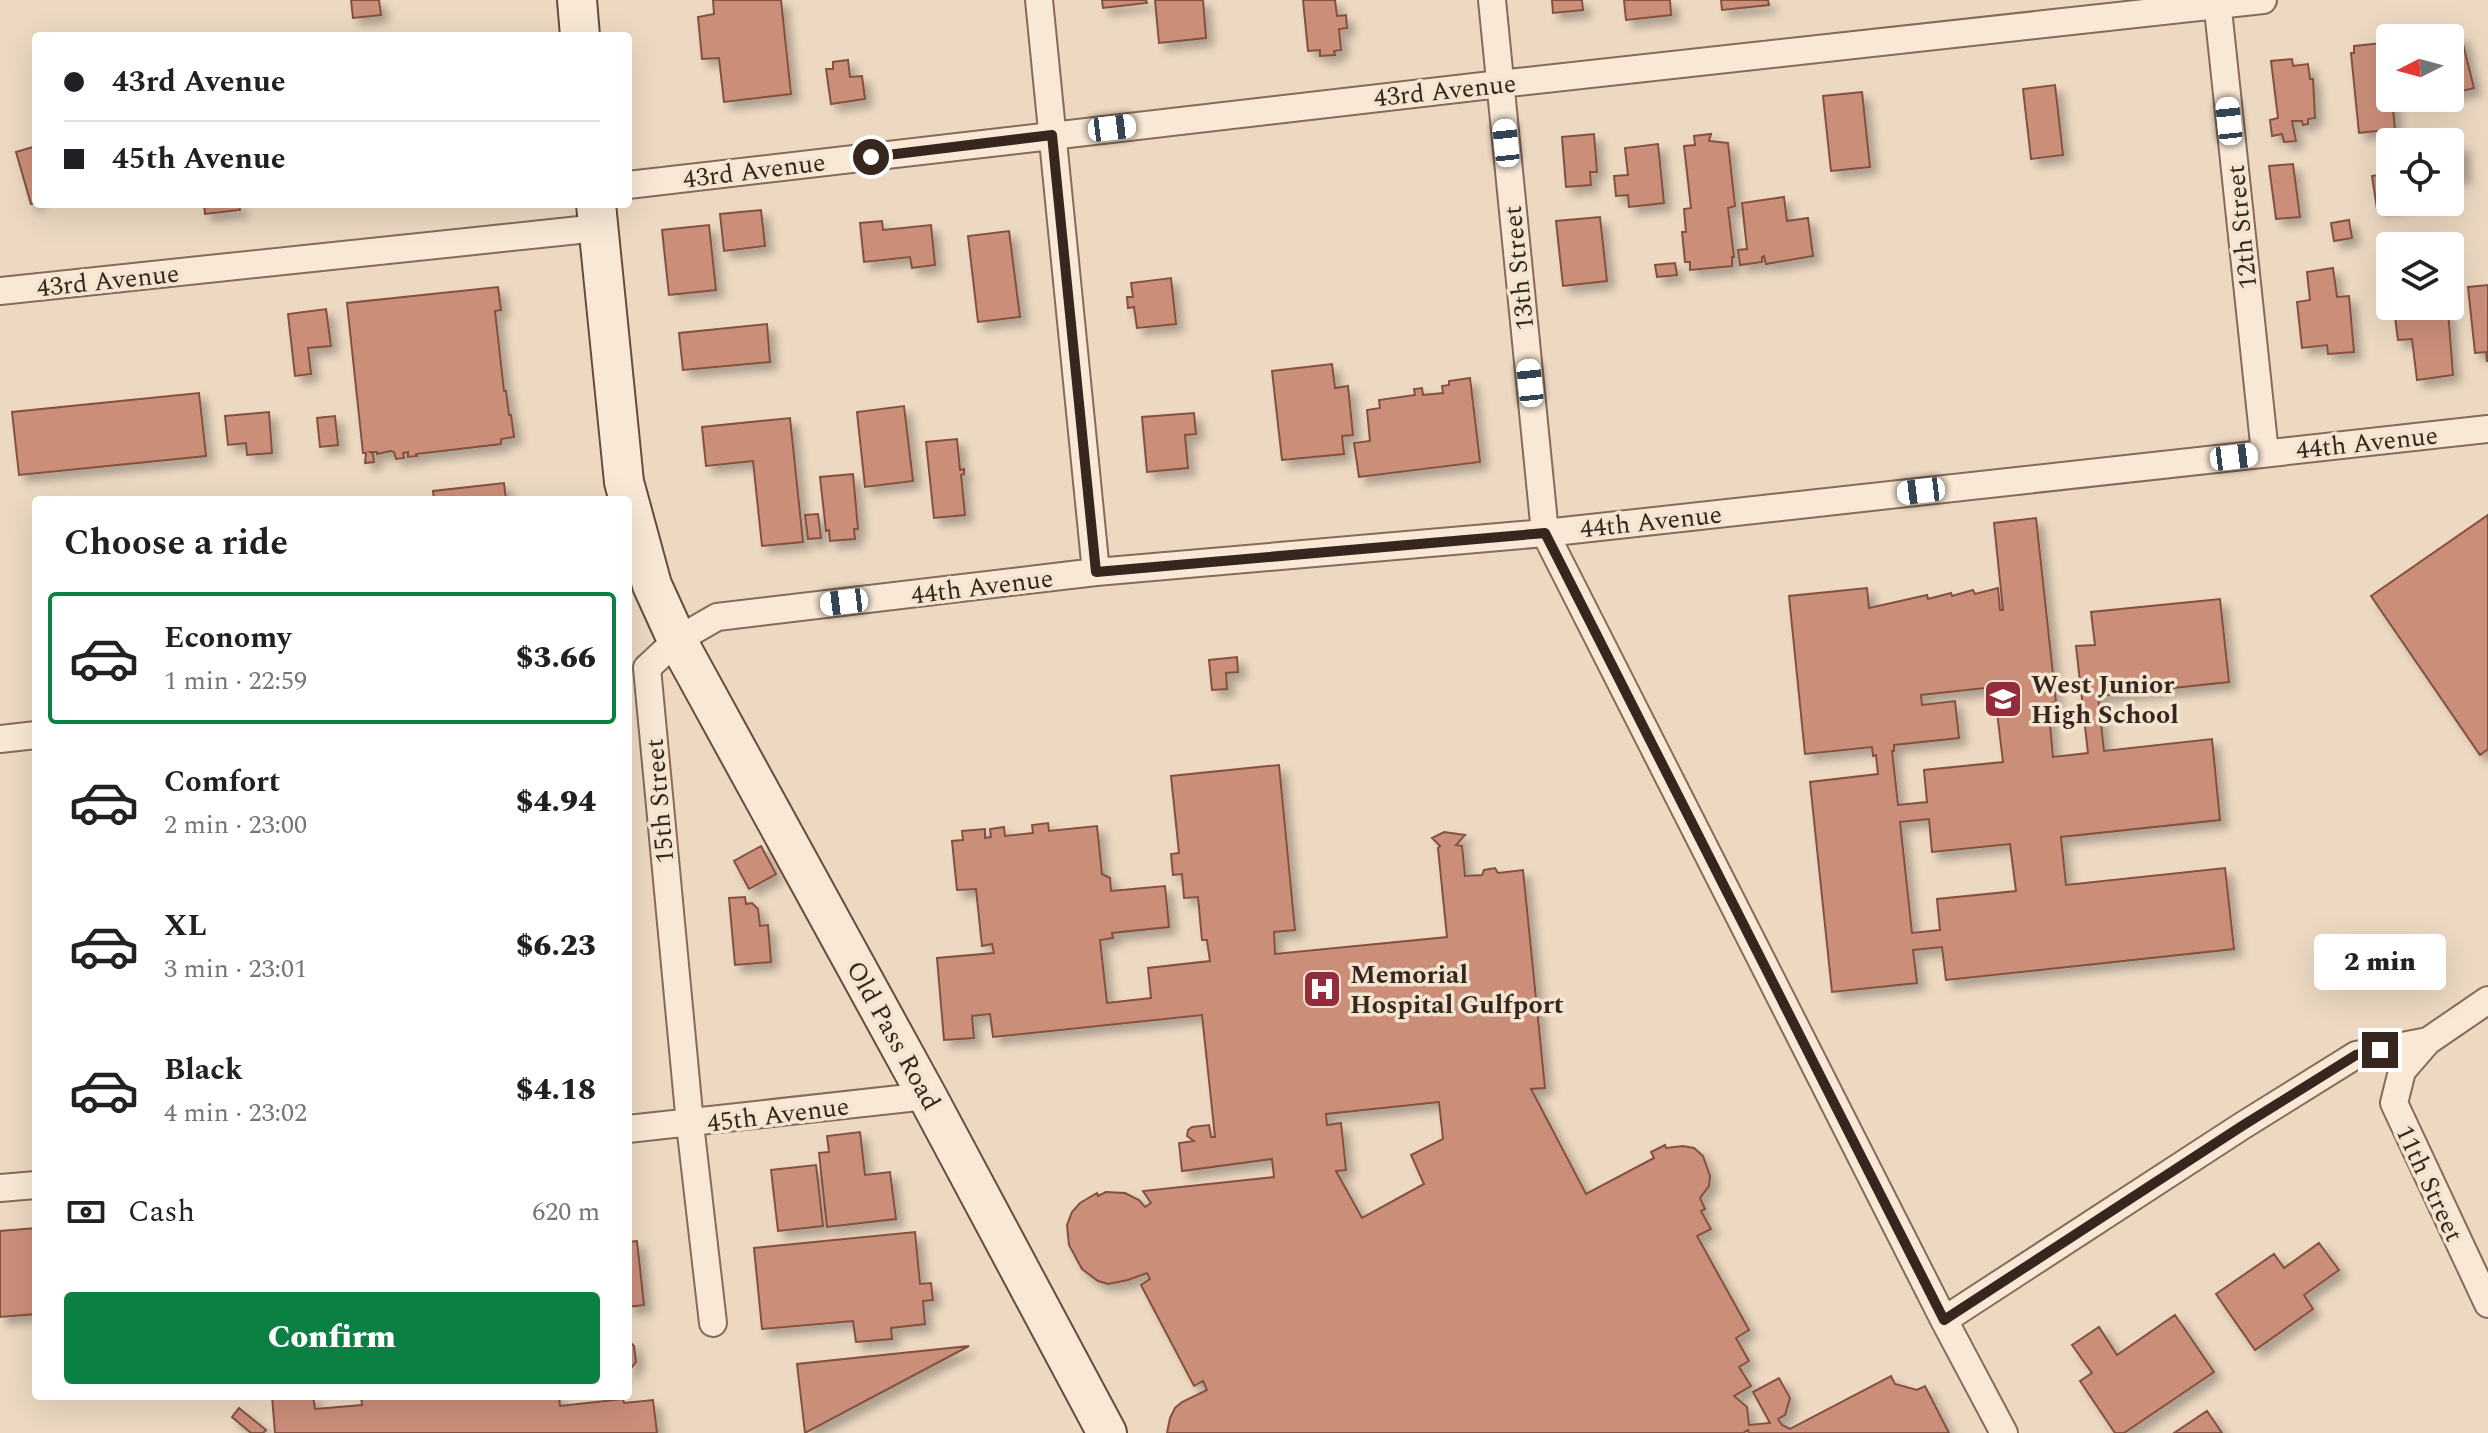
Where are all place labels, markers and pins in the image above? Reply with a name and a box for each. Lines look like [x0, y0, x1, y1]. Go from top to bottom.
place label: West Junior High School [2031, 665, 2179, 735]
school or university icon: West Junior High School [1982, 678, 2024, 720]
place label: Memorial Hospital Gulfport [1350, 955, 1564, 1025]
hospital icon: Memorial Hospital Gulfport [1301, 968, 1343, 1010]

